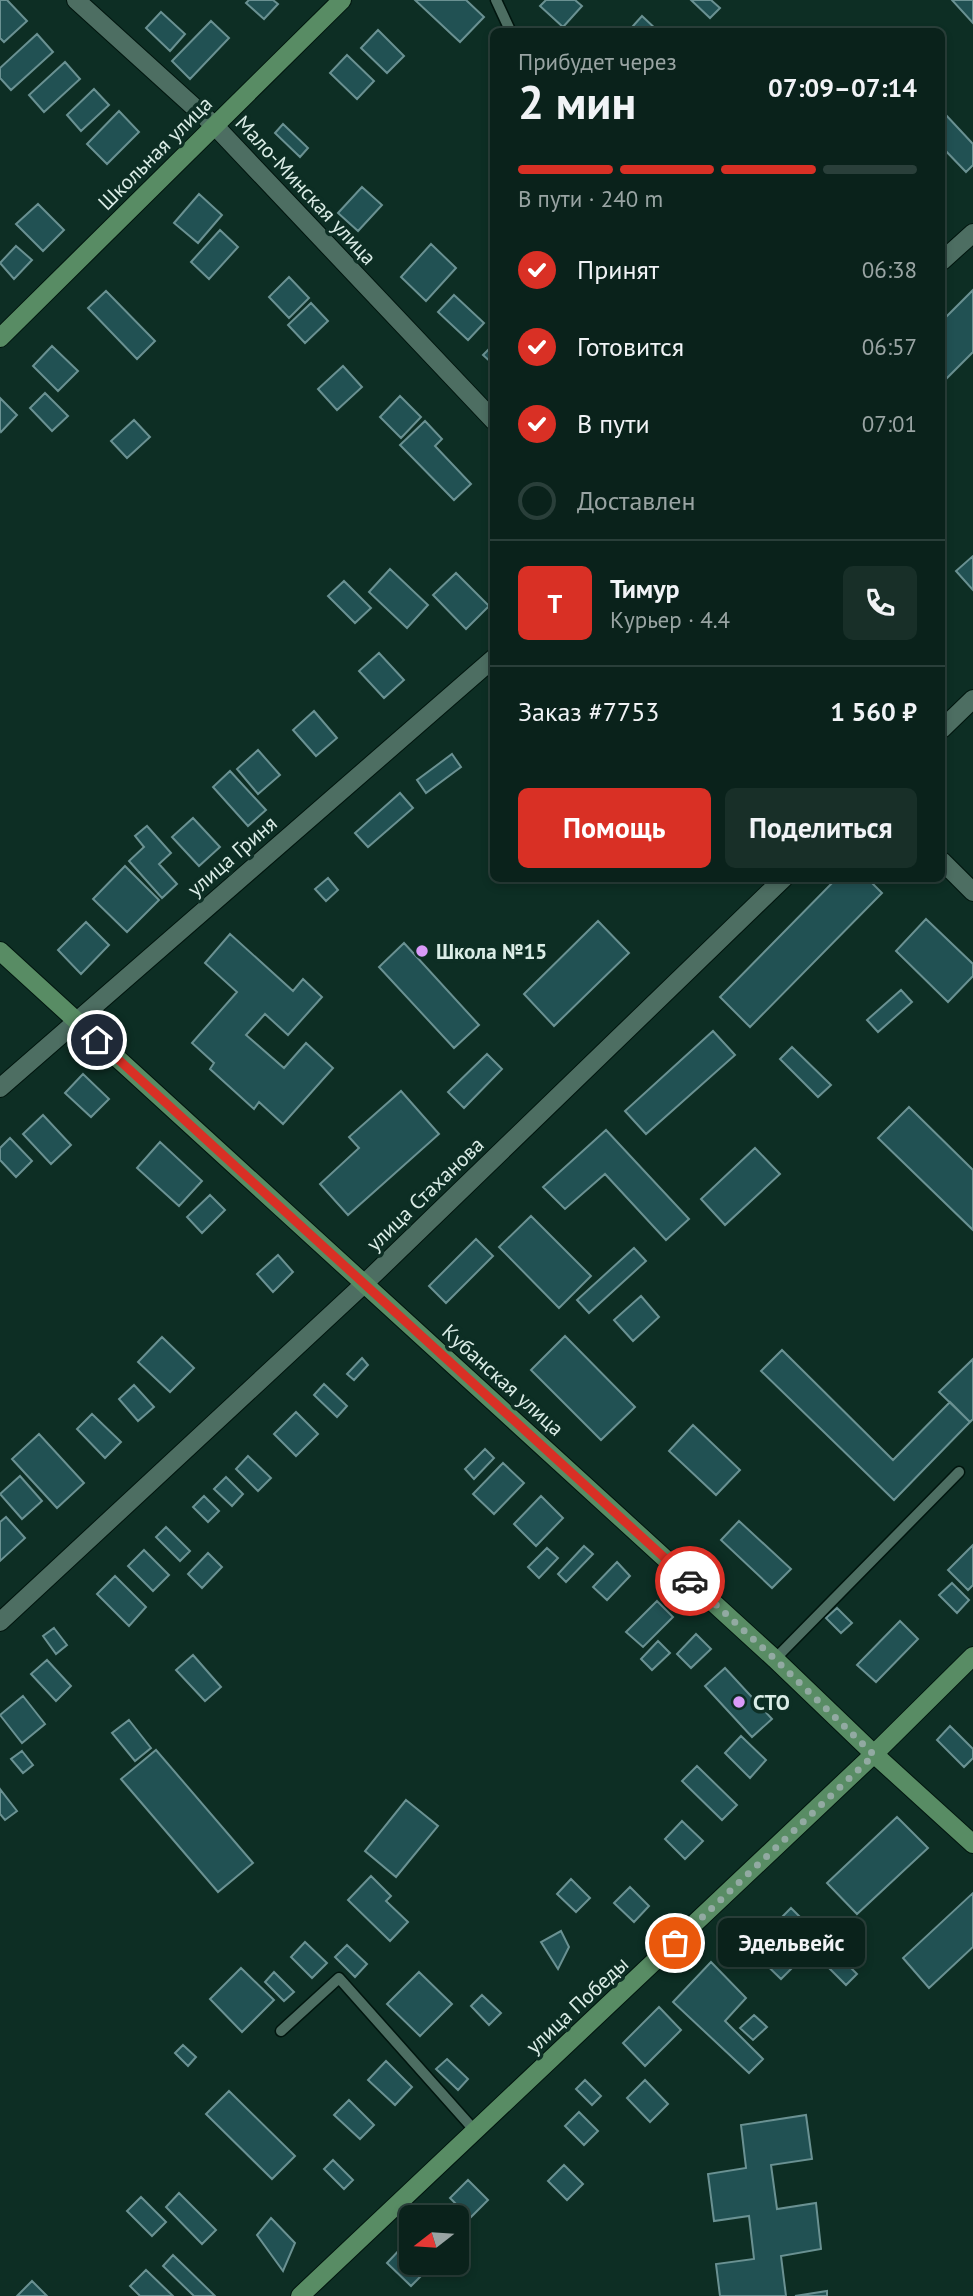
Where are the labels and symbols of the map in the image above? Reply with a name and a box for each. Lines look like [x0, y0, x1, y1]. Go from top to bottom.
street label: Школьная улица [92, 90, 218, 216]
street label: Мало-Минская улица [230, 110, 382, 270]
street label: улица Гриня [182, 810, 282, 902]
place label: Школа №15 [436, 938, 547, 965]
marker: Школа №15 [414, 943, 430, 959]
pin [67, 1010, 127, 1070]
street label: улица Стаханова [361, 1131, 489, 1257]
street label: Кубанская улица [437, 1318, 569, 1442]
courier [655, 1546, 725, 1616]
place label: СТО [753, 1689, 790, 1716]
marker: СТО [731, 1694, 747, 1710]
pin [645, 1913, 705, 1973]
callout: Эдельвейс [717, 1918, 864, 1968]
street label: улица Победы [520, 1951, 634, 2059]
north arrow [399, 2205, 469, 2275]

